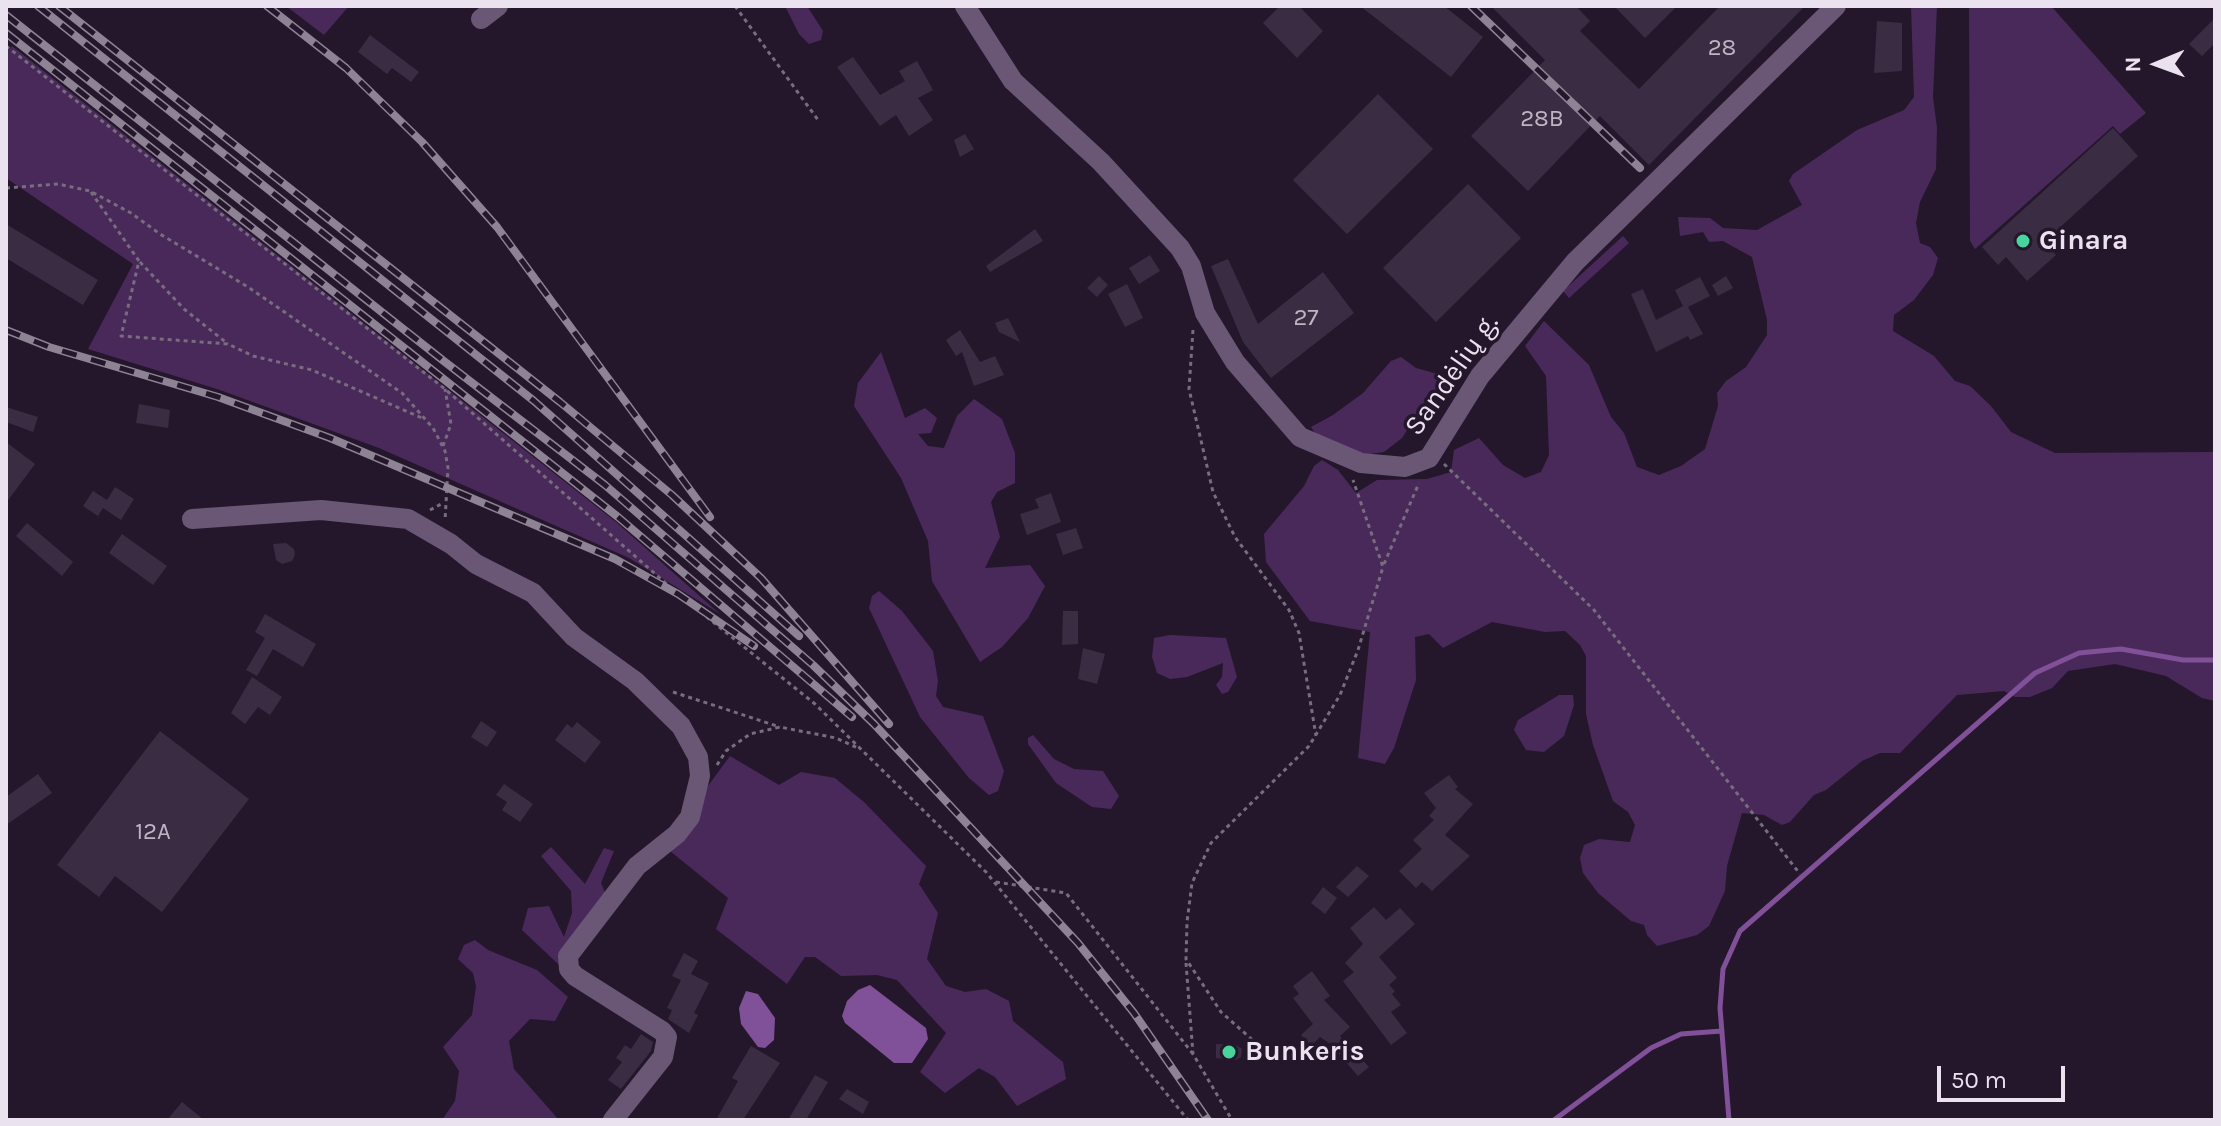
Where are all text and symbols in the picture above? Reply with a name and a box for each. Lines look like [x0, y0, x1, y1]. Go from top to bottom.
north arrow [2117, 24, 2197, 104]
house number: 28 [1708, 34, 1736, 62]
text: N [2120, 56, 2146, 73]
house number: 28B [1520, 105, 1564, 133]
place label: Ginara [2039, 224, 2128, 258]
marker: Ginara [2014, 232, 2032, 250]
house number: 27 [1293, 304, 1319, 332]
street label: Sandėlių g. [1398, 308, 1506, 442]
house number: 12A [135, 818, 171, 846]
place label: Bunkeris [1245, 1035, 1364, 1069]
marker: Bunkeris [1220, 1043, 1238, 1061]
scale bar [1941, 1050, 2069, 1100]
text: 50 m [1951, 1066, 2007, 1094]

